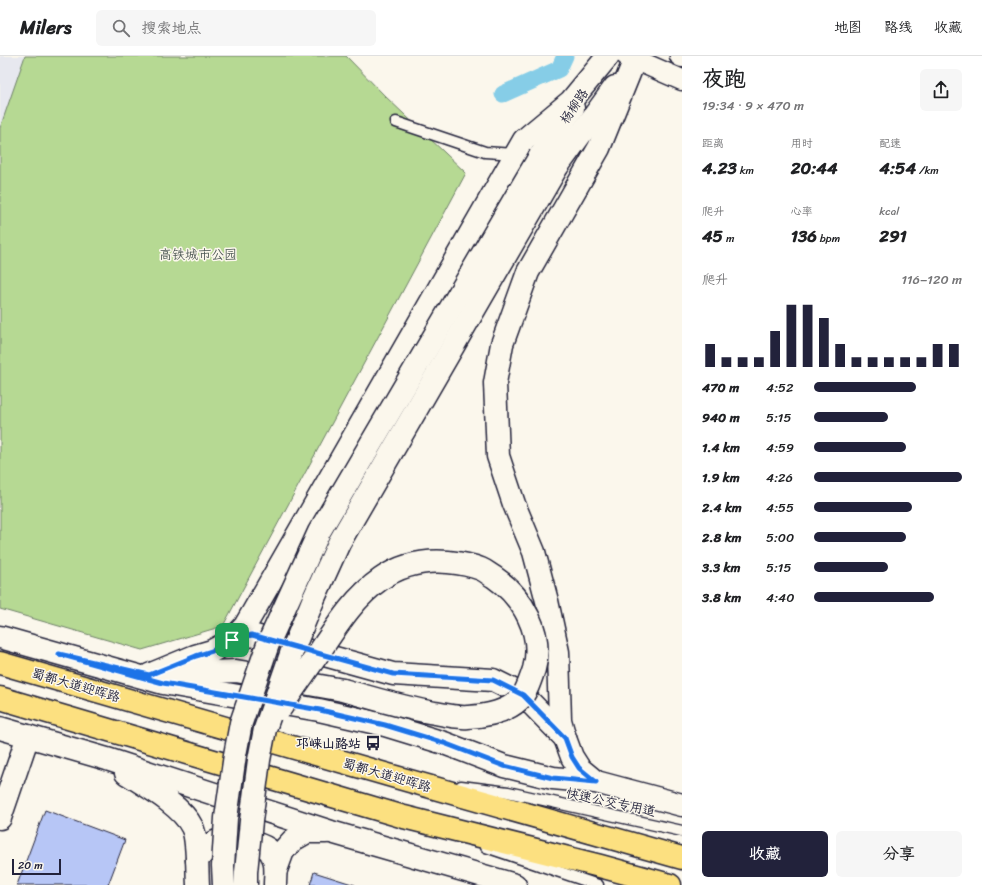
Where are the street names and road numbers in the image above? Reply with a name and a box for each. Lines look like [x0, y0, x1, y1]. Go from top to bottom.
street label: 杨柳路 [554, 83, 594, 129]
street label: 蜀都大道迎晖路 [29, 661, 123, 709]
street label: 蜀都大道迎晖路 [340, 751, 434, 799]
street label: 快速公交专用道 [564, 781, 658, 823]

